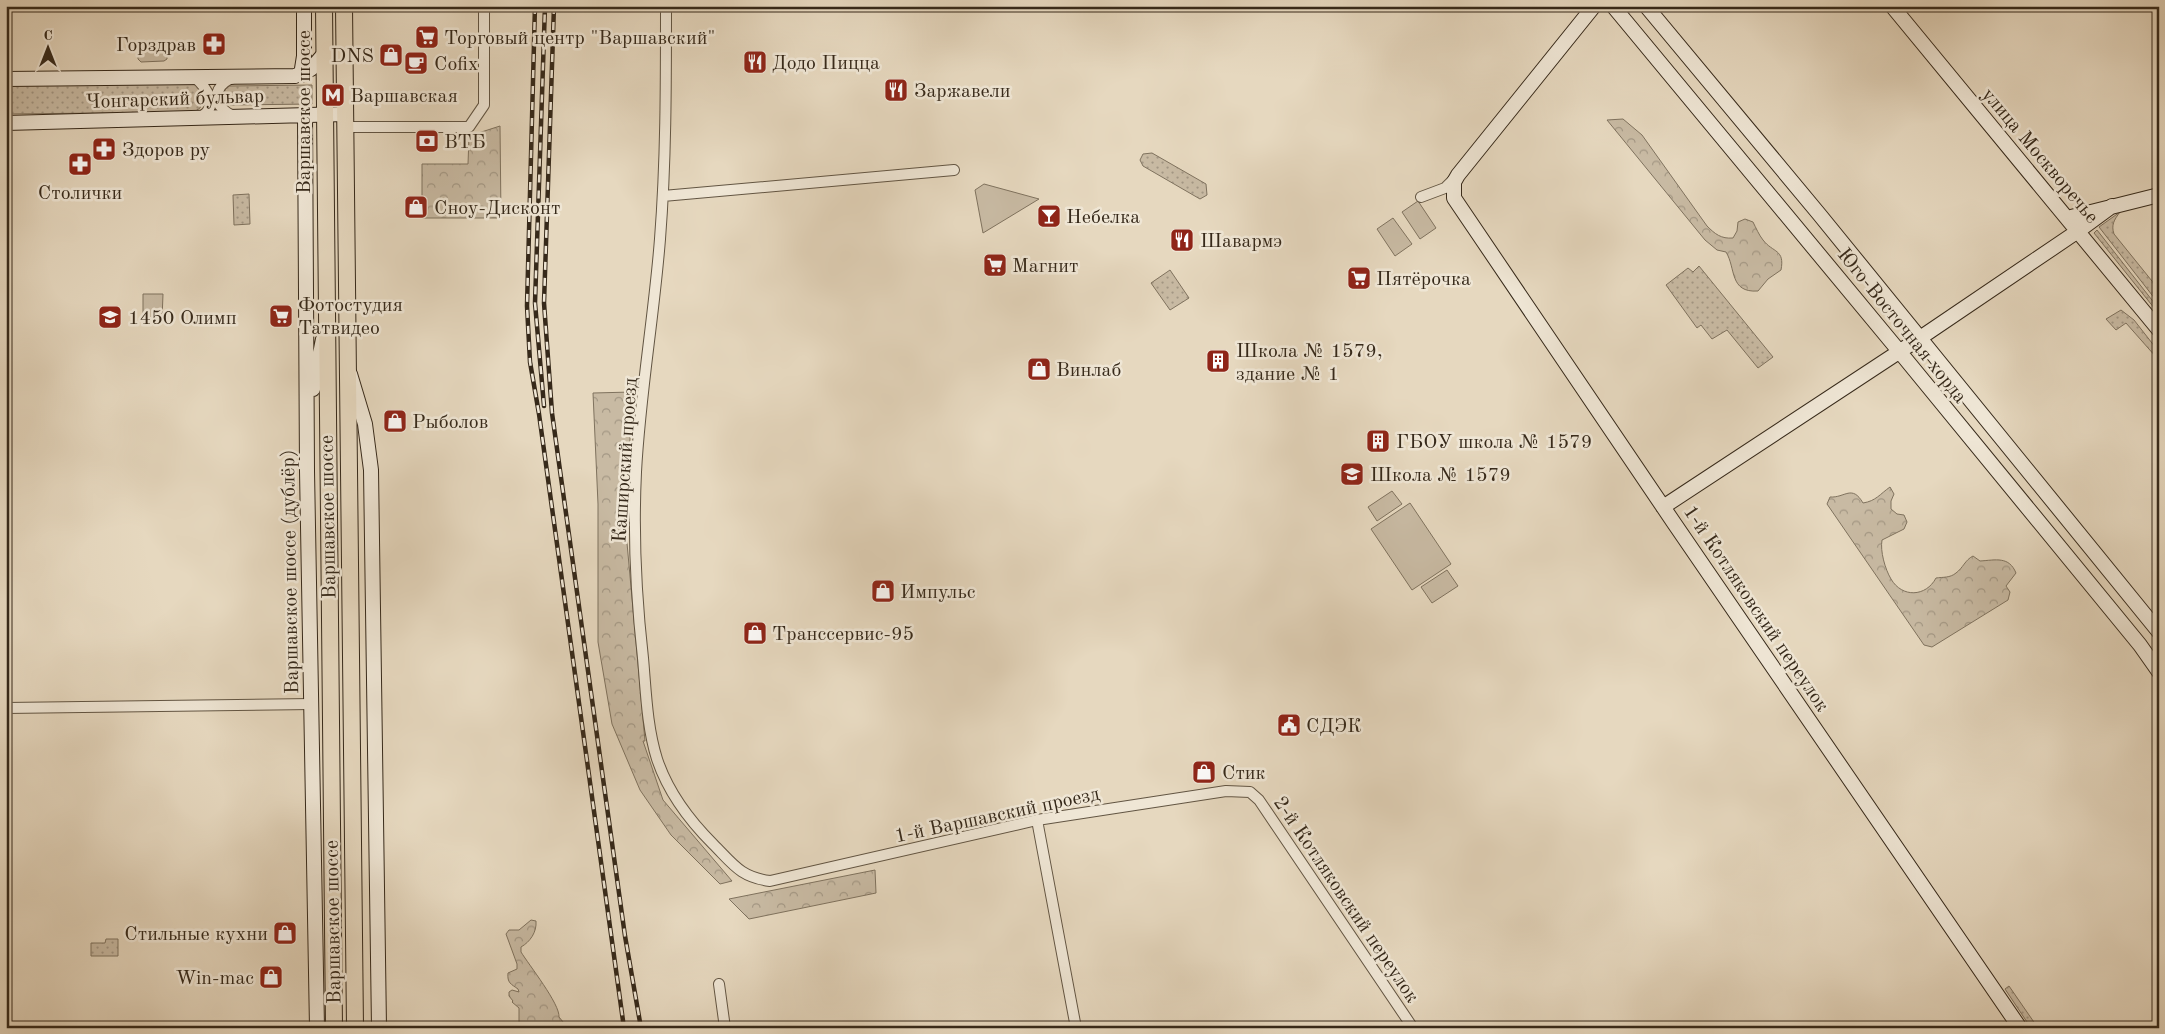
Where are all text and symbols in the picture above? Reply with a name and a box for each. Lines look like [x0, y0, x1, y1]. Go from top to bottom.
north arrow [22, 22, 72, 72]
supermarket icon: Торговый центр "Варшавский" [414, 24, 440, 50]
text: С [43, 29, 53, 43]
place label: Торговый центр "Варшавский" [444, 29, 715, 49]
street label: Варшавское шоссе [295, 30, 315, 194]
pharmacy icon: Горздрав [201, 31, 227, 57]
place label: Горздрав [116, 36, 196, 56]
shop icon: DNS [378, 42, 404, 68]
place label: DNS [331, 47, 374, 67]
restaurant icon: Додо Пицца [742, 49, 768, 75]
cafe icon: Cofix [403, 50, 429, 76]
place label: Додо Пицца [772, 54, 880, 74]
place label: Cofix [434, 55, 478, 75]
restaurant icon: Заржавели [883, 77, 909, 103]
metro station icon: Варшавская [320, 82, 346, 108]
place label: Заржавели [914, 82, 1011, 102]
street label: улица Москворечье [1977, 85, 2102, 228]
street label: Чонгарский бульвар [86, 87, 265, 113]
place label: Варшавская [350, 87, 458, 107]
bank icon: ВТБ [414, 128, 440, 154]
place label: ВТБ [444, 133, 486, 153]
pharmacy icon: Здоров ру [91, 136, 117, 162]
place label: Здоров ру [122, 141, 211, 161]
pharmacy icon: Столички [67, 151, 93, 177]
place label: Столички [38, 184, 122, 204]
shop icon: Сноу-Дисконт [403, 194, 429, 220]
place label: Сноу-Дисконт [434, 199, 560, 219]
bar icon: Небелка [1036, 203, 1062, 229]
place label: Небелка [1066, 208, 1140, 228]
restaurant icon: Шавармэ [1169, 227, 1195, 253]
place label: Шавармэ [1200, 232, 1282, 252]
street label: Юго-Восточная хорда [1833, 245, 1970, 408]
supermarket icon: Магнит [982, 252, 1008, 278]
place label: Магнит [1012, 257, 1079, 277]
supermarket icon: Пятёрочка [1346, 265, 1372, 291]
place label: Пятёрочка [1376, 270, 1471, 290]
place label: Фотостудия Татвидео [298, 296, 403, 339]
supermarket icon: Фотостудия Татвидео [268, 303, 294, 329]
school or university icon: 1450 Олимп [97, 304, 123, 330]
place label: 1450 Олимп [128, 309, 237, 329]
place label: Школа № 1579, здание № 1 [1236, 342, 1383, 385]
building icon: Школа № 1579, здание № 1 [1205, 348, 1231, 374]
shop icon: Винлаб [1026, 356, 1052, 382]
place label: Винлаб [1056, 361, 1121, 381]
street label: Каширский проезд [610, 377, 642, 543]
shop icon: Рыболов [382, 408, 408, 434]
place label: Рыболов [412, 413, 488, 433]
building icon: ГБОУ школа № 1579 [1365, 428, 1391, 454]
place label: ГБОУ школа № 1579 [1396, 433, 1592, 453]
street label: Варшавское шоссе [318, 435, 340, 599]
street label: Варшавское шоссе (дублёр) [279, 450, 303, 694]
school or university icon: Школа № 1579 [1339, 461, 1365, 487]
place label: Школа № 1579 [1370, 466, 1511, 486]
street label: 1-й Котляковский переулок [1679, 502, 1832, 716]
shop icon: Импульс [870, 578, 896, 604]
place label: Импульс [900, 583, 976, 603]
shop icon: Транссервис-95 [742, 620, 768, 646]
place label: Транссервис-95 [772, 625, 914, 645]
public building icon: СДЭК [1276, 712, 1302, 738]
place label: СДЭК [1306, 717, 1362, 737]
shop icon: Стик [1191, 759, 1217, 785]
place label: Стик [1222, 764, 1266, 784]
street label: 1-й Варшавский проезд [893, 784, 1102, 847]
street label: 2-й Котляковский переулок [1269, 793, 1422, 1007]
street label: Варшавское шоссе [323, 840, 345, 1004]
shop icon: Стильные кухни [272, 920, 298, 946]
place label: Стильные кухни [124, 925, 268, 945]
shop icon: Win-mac [258, 964, 284, 990]
place label: Win-mac [175, 969, 254, 989]

